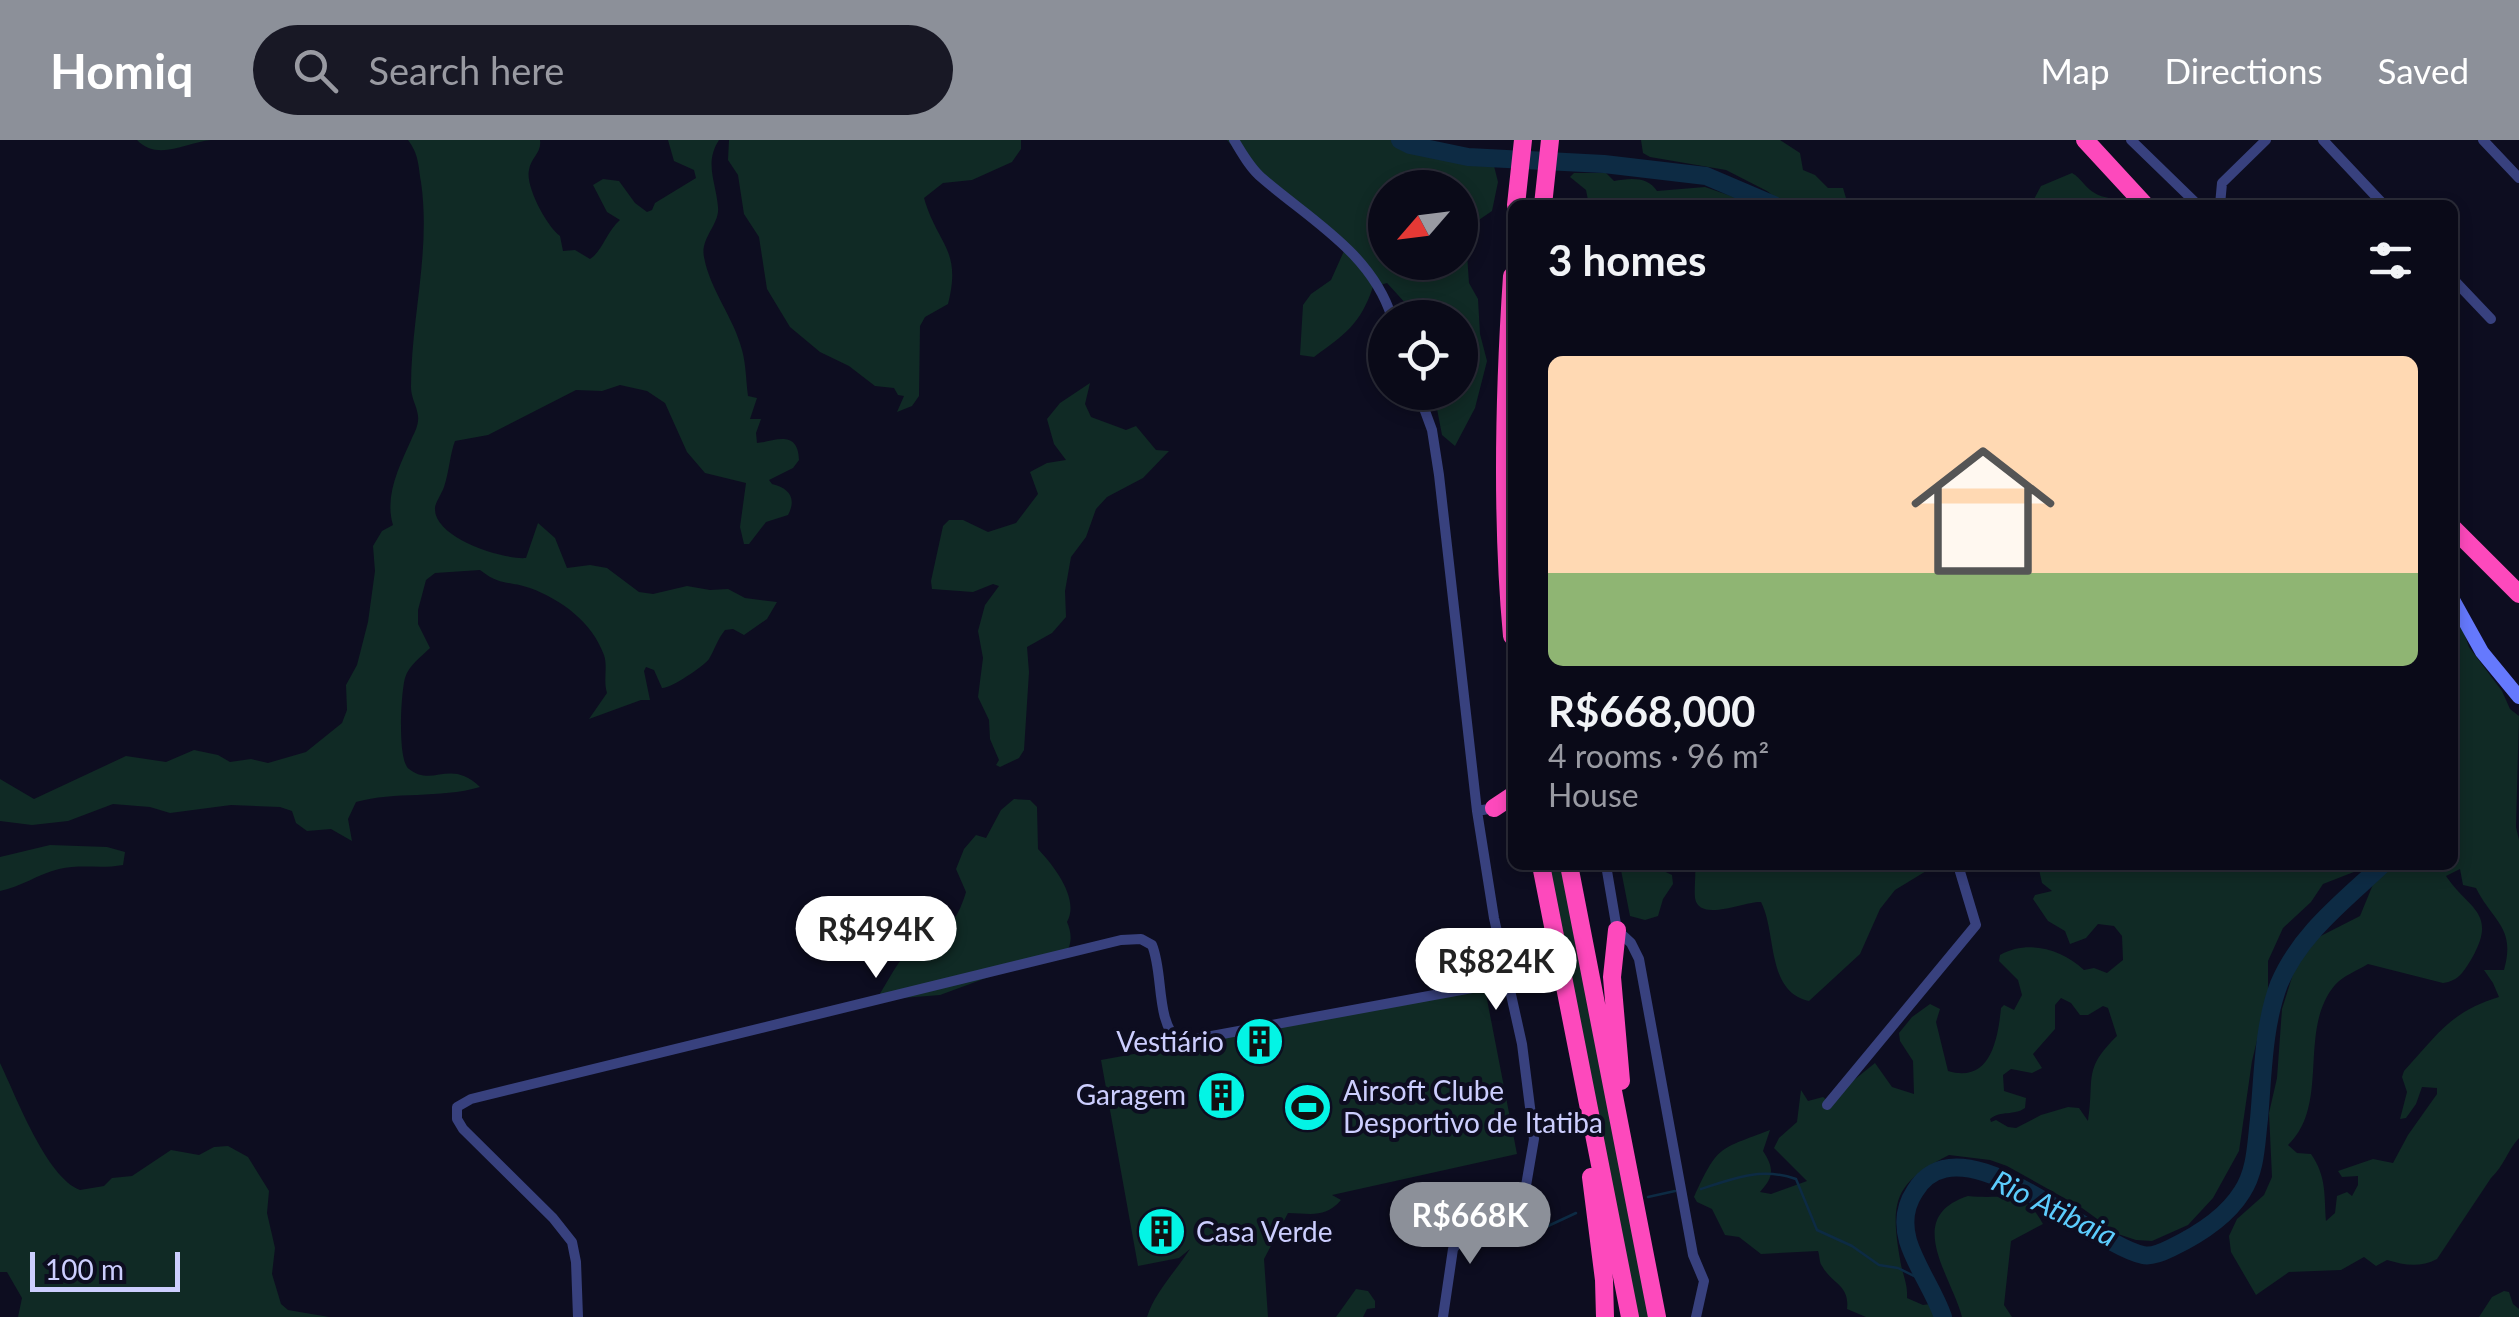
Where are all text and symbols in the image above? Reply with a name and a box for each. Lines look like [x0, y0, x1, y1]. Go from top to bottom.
search box [253, 25, 953, 115]
text: Homiq [50, 42, 193, 99]
icon: search [288, 43, 343, 98]
text: Search here [368, 47, 564, 93]
text: Map [2041, 49, 2110, 91]
text: Directions [2165, 49, 2323, 91]
text: Saved [2378, 49, 2469, 91]
north arrow [1368, 170, 1478, 280]
map controls [1368, 170, 1478, 410]
icon: filters [2363, 233, 2418, 288]
text: 3 homes [1548, 235, 1706, 285]
button: locate [1368, 300, 1478, 410]
icon: home [1893, 421, 2073, 601]
text: R$668,000 [1548, 686, 1755, 736]
text: 4 rooms · 96 m² [1548, 736, 1769, 775]
text: House [1548, 775, 1639, 814]
pin: R$494K [795, 896, 957, 981]
text: R$494K [818, 909, 934, 948]
pin: R$824K [1415, 928, 1577, 1013]
text: R$824K [1438, 941, 1554, 980]
building icon: Vestiário [1233, 1016, 1285, 1068]
place label: Vestiário [1116, 1024, 1224, 1058]
building icon: Garagem [1195, 1069, 1247, 1121]
place label: Airsoft Clube Desportivo de Itatiba [1343, 1073, 1603, 1139]
place label: Garagem [1076, 1077, 1186, 1111]
sports icon: Airsoft Clube Desportivo de Itatiba [1282, 1081, 1334, 1133]
water label: Rio Atibaia [1987, 1162, 2123, 1253]
pin: R$668K [1389, 1182, 1551, 1267]
text: R$668K [1412, 1195, 1528, 1234]
building icon: Casa Verde [1135, 1206, 1187, 1258]
place label: Casa Verde [1196, 1214, 1333, 1248]
scale bar [30, 1247, 180, 1292]
text: 100 m [45, 1252, 124, 1286]

